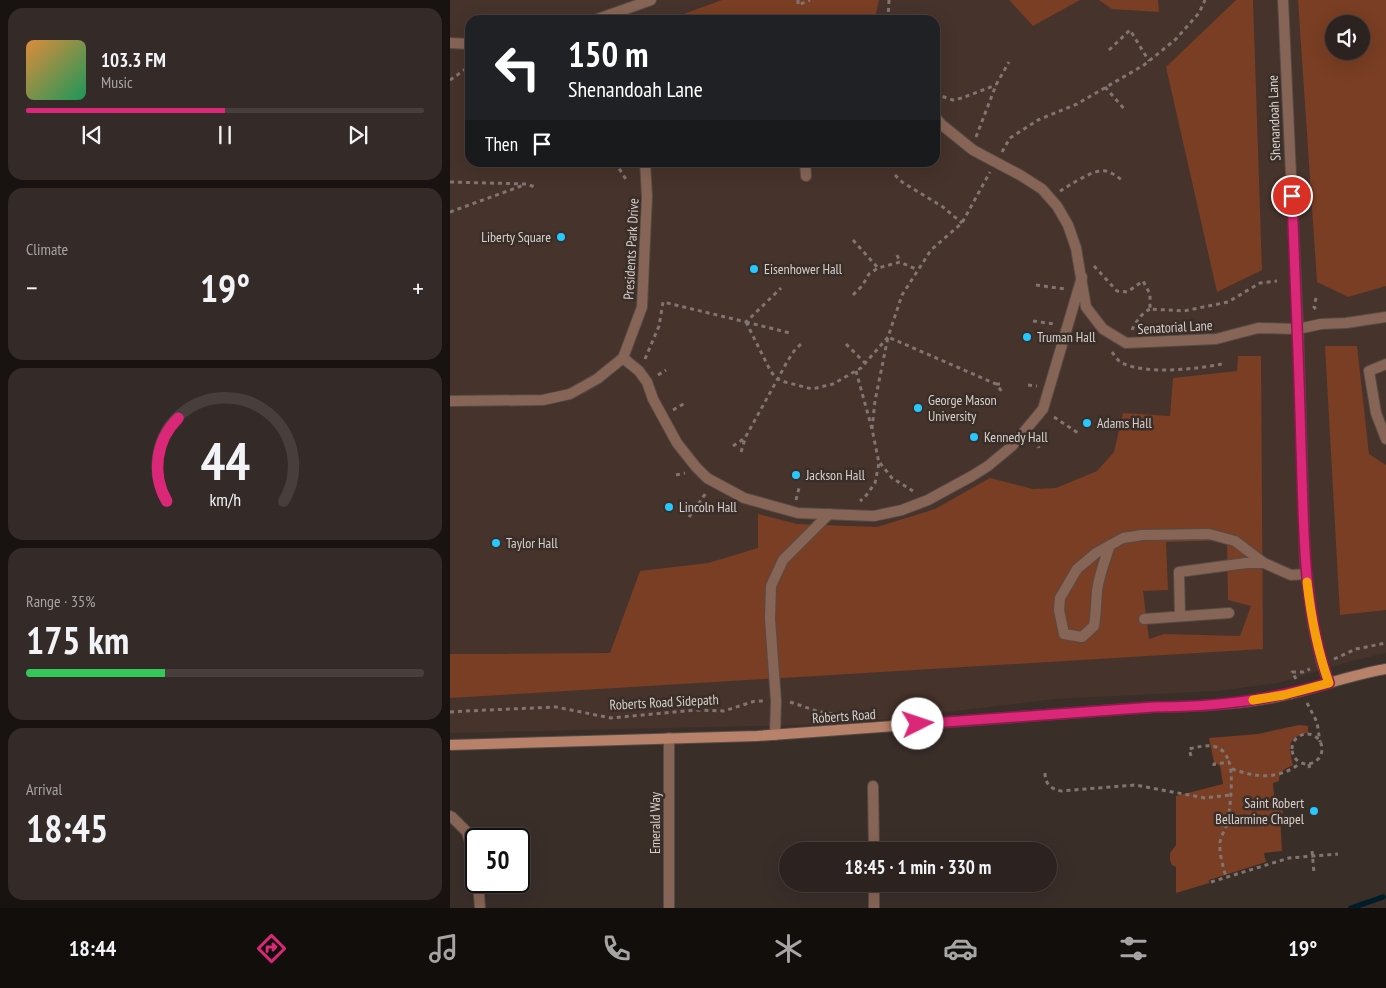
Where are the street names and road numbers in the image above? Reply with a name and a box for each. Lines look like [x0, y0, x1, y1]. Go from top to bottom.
street label: Shenandoah Lane [1264, 75, 1284, 161]
street label: Presidents Park Drive [619, 198, 643, 300]
street label: Senatorial Lane [1137, 316, 1213, 338]
street label: Roberts Road Sidepath [609, 690, 719, 714]
street label: Roberts Road [812, 705, 876, 727]
street label: Emerald Way [646, 791, 664, 854]

